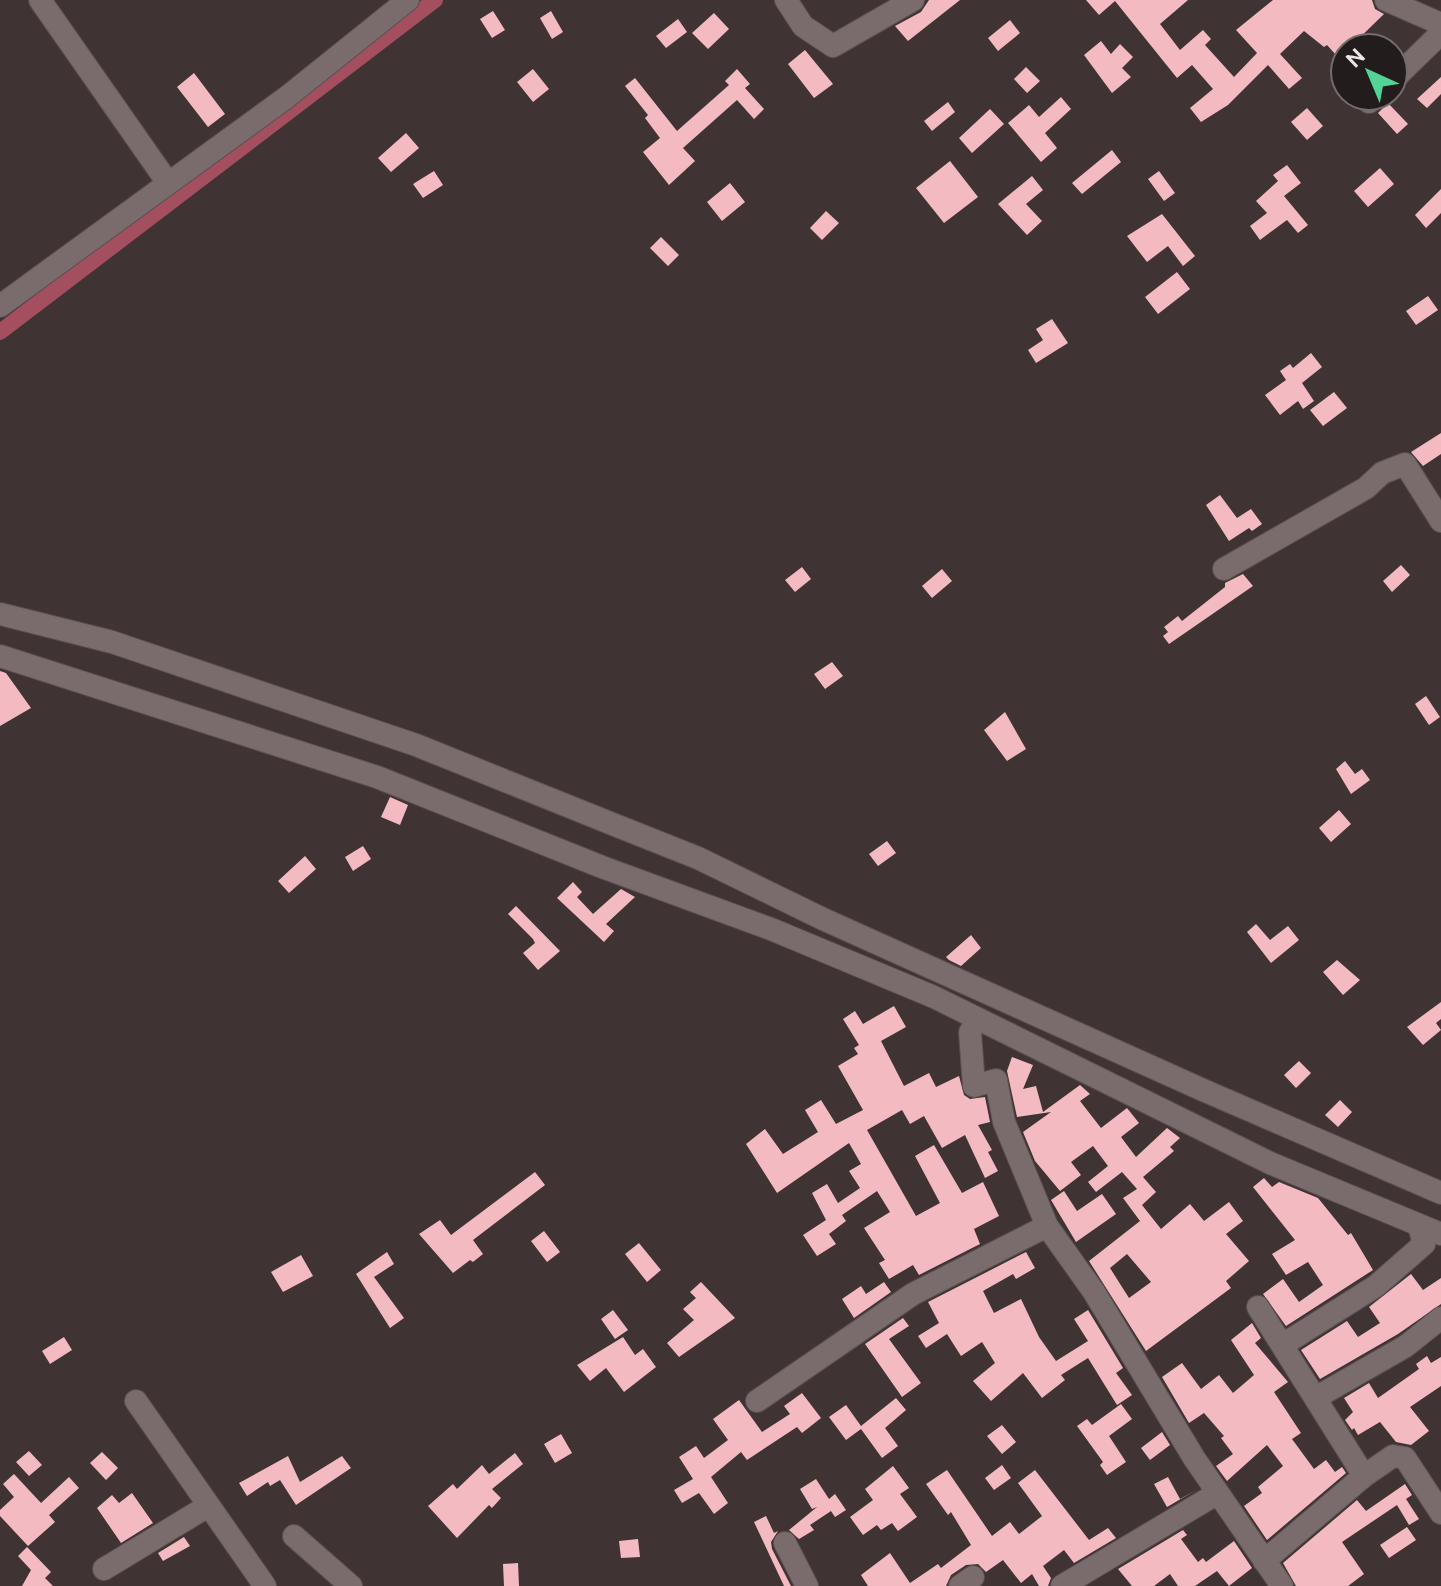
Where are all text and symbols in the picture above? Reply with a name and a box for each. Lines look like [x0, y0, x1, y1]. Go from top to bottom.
north arrow [1329, 32, 1409, 112]
text: N [1340, 43, 1369, 72]

